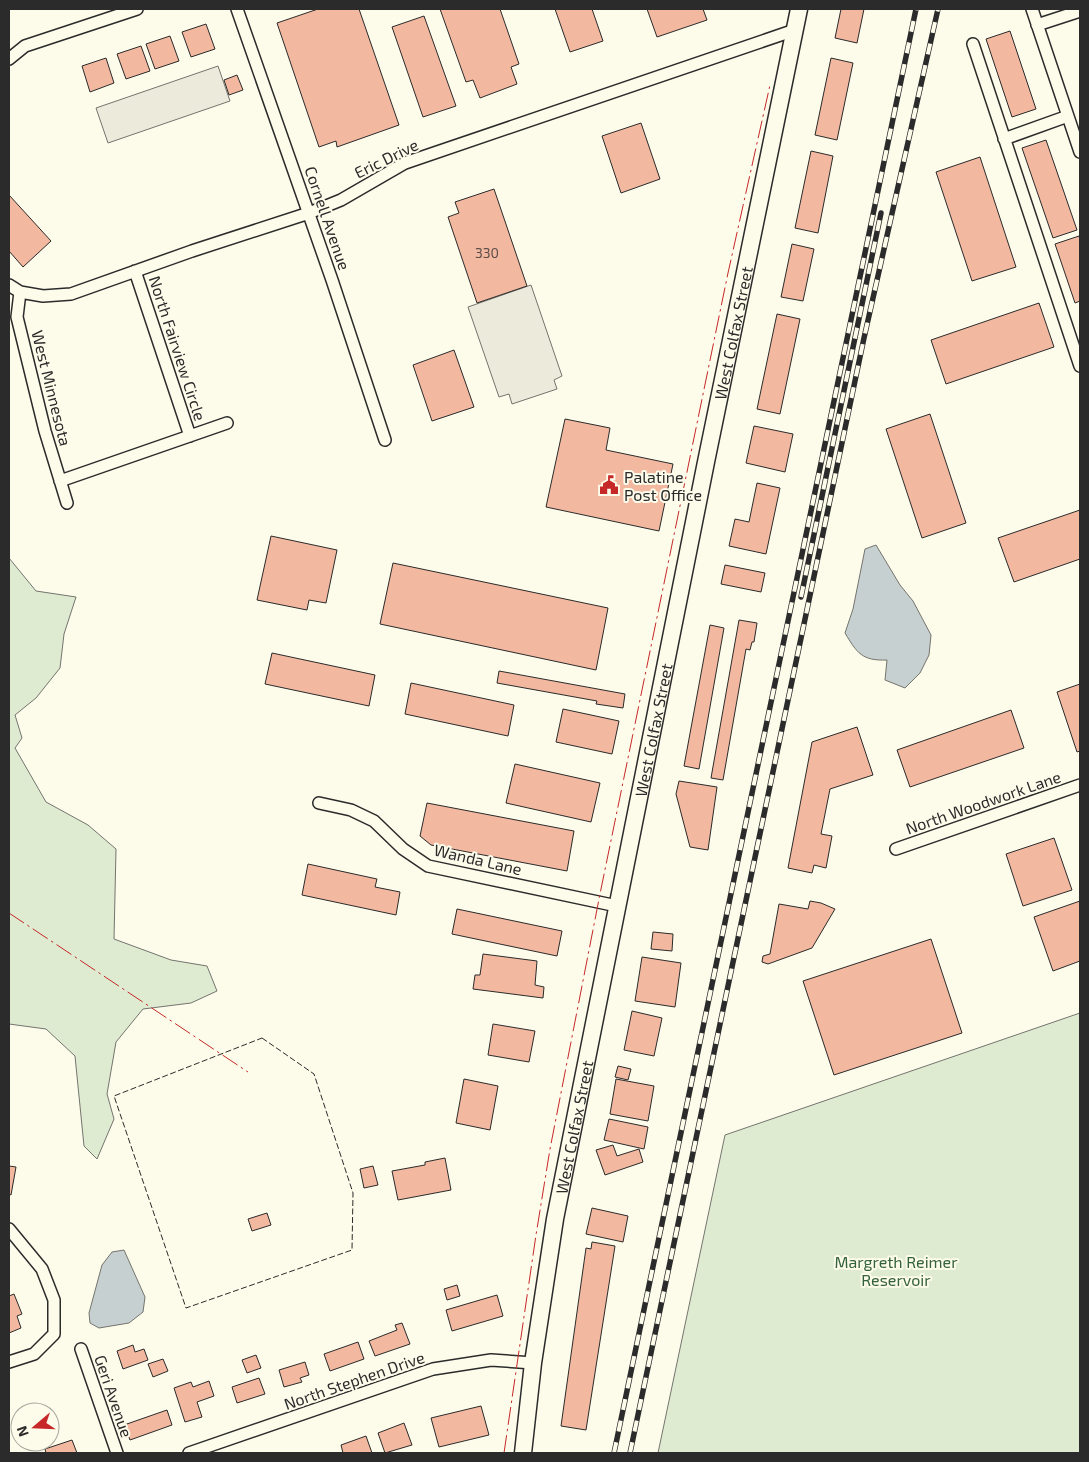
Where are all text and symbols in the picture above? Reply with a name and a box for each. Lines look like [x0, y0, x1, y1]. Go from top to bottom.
street label: Eric Drive [351, 134, 421, 182]
street label: Cornell Avenue [301, 164, 355, 272]
house number: 330 [475, 244, 499, 261]
street label: West Colfax Street [710, 264, 755, 401]
street label: North Fairview Circle [146, 273, 210, 423]
street label: West Minnesota [28, 328, 76, 448]
place label: Palatine Post Office [624, 467, 702, 504]
public building icon: Palatine Post Office [598, 474, 620, 496]
street label: West Colfax Street [630, 661, 675, 798]
street label: North Woodwork Lane [903, 767, 1063, 837]
street label: Wanda Lane [432, 840, 524, 878]
street label: West Colfax Street [551, 1059, 596, 1195]
park label: Margreth Reimer Reservoir [834, 1252, 958, 1289]
street label: North Stephen Drive [281, 1347, 427, 1413]
street label: Geri Avenue [91, 1352, 137, 1440]
north arrow [10, 1402, 60, 1452]
text: N [13, 1424, 32, 1439]

